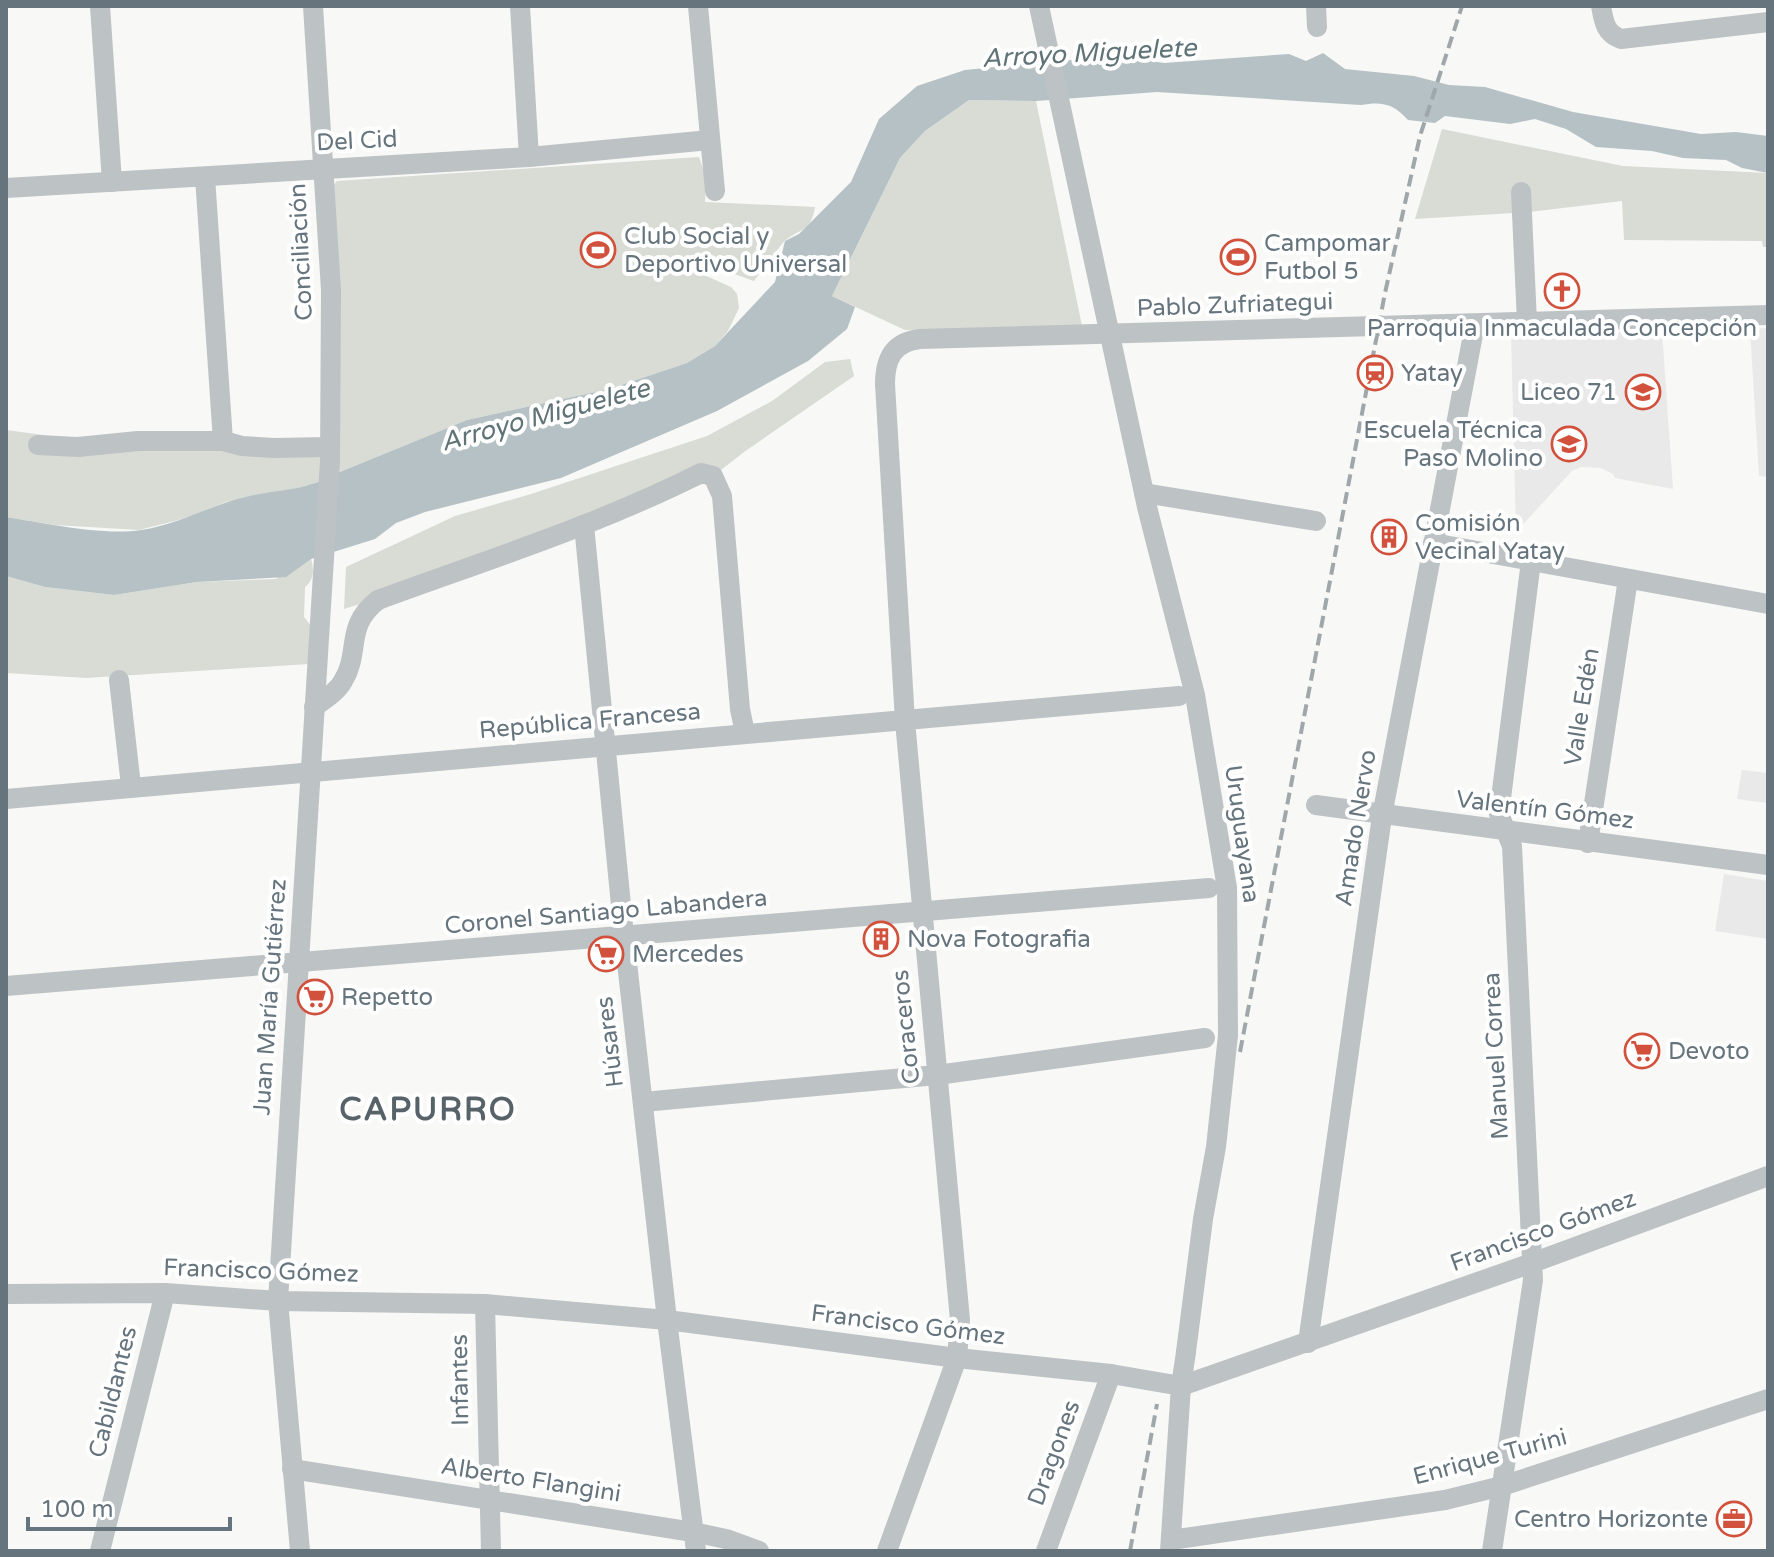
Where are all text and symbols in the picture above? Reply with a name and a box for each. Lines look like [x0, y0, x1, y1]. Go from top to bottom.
water label: Arroyo Miguelete [981, 32, 1198, 74]
street label: Del Cid [316, 124, 398, 158]
street label: Conciliación [283, 182, 319, 322]
place label: Club Social y Deportivo Universal [624, 222, 847, 279]
place label: Campomar Futbol 5 [1264, 229, 1391, 286]
sports icon: Club Social y Deportivo Universal [579, 231, 617, 269]
sports icon: Campomar Futbol 5 [1219, 238, 1257, 276]
church icon: Parroquia Inmaculada Concepción [1543, 272, 1581, 310]
street label: Pablo Zufriategui [1136, 287, 1334, 323]
place label: Parroquia Inmaculada Concepción [1367, 314, 1757, 343]
station icon: Yatay [1356, 354, 1394, 392]
place label: Yatay [1401, 359, 1463, 388]
water label: Arroyo Miguelete [437, 372, 654, 458]
school or university icon: Liceo 71 [1624, 373, 1662, 411]
place label: Liceo 71 [1520, 378, 1617, 407]
place label: Escuela Técnica Paso Molino [1363, 416, 1543, 473]
school or university icon: Escuela Técnica Paso Molino [1550, 425, 1588, 463]
place label: Comisión Vecinal Yatay [1415, 509, 1565, 566]
building icon: Comisión Vecinal Yatay [1370, 518, 1408, 556]
street label: Valle Edén [1558, 646, 1606, 768]
street label: República Francesa [478, 697, 702, 745]
street label: Amado Nervo [1329, 748, 1383, 908]
street label: Uruguayana [1218, 763, 1266, 905]
street label: Valentín Gómez [1454, 785, 1636, 835]
street label: Juan María Gutiérrez [247, 878, 293, 1116]
street label: Coronel Santiago Labandera [443, 883, 769, 941]
building icon: Nova Fotografia [862, 920, 900, 958]
place label: Nova Fotografia [907, 925, 1091, 954]
supermarket icon: Mercedes [587, 935, 625, 973]
place label: Mercedes [632, 940, 744, 969]
street label: Coraceros [886, 968, 926, 1086]
street label: Manuel Correa [1477, 972, 1515, 1140]
supermarket icon: Repetto [296, 978, 334, 1016]
place label: Repetto [341, 983, 433, 1012]
street label: Húsares [590, 995, 630, 1089]
supermarket icon: Devoto [1623, 1032, 1661, 1070]
place label: Devoto [1668, 1037, 1750, 1066]
district label: CAPURRO [339, 1091, 517, 1129]
street label: Francisco Gómez [1446, 1184, 1640, 1278]
street label: Francisco Gómez [163, 1253, 359, 1289]
street label: Francisco Gómez [809, 1299, 1007, 1351]
street label: Cabildantes [83, 1323, 143, 1461]
street label: Infantes [445, 1334, 475, 1426]
street label: Dragones [1022, 1396, 1086, 1510]
street label: Enrique Turini [1410, 1423, 1570, 1491]
street label: Alberto Flangini [439, 1451, 623, 1509]
scale bar [28, 1481, 230, 1531]
text: 100 m [40, 1495, 114, 1524]
office icon: Centro Horizonte [1715, 1500, 1753, 1538]
place label: Centro Horizonte [1514, 1505, 1708, 1534]

